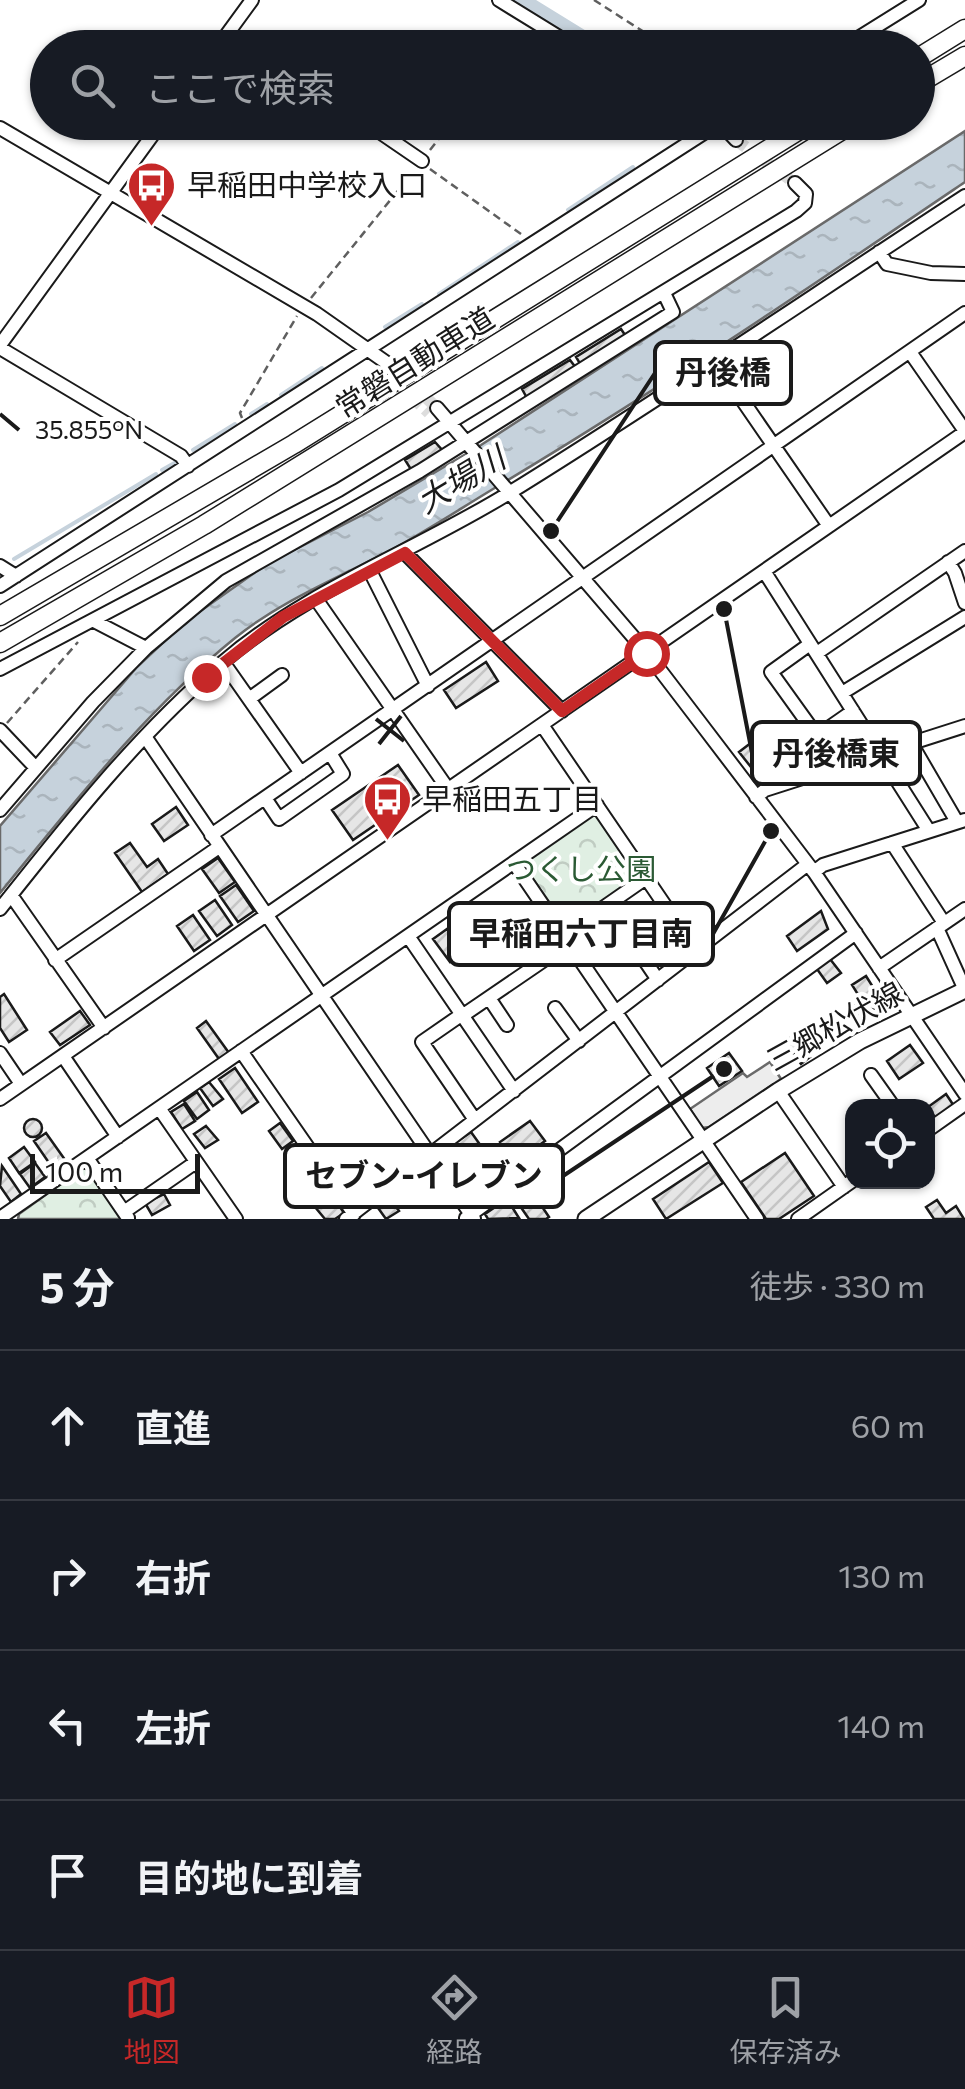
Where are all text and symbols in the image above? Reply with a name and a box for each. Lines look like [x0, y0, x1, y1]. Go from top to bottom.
search box [30, 30, 935, 140]
icon: search [65, 58, 120, 113]
text: ここで検索 [145, 63, 335, 110]
bus stop icon: 早稲田中学校入口 [126, 160, 178, 228]
place label: 早稲田中学校入口 [187, 165, 427, 202]
street label: 常磐自動車道 [328, 297, 500, 424]
callout: 丹後橋 [655, 342, 791, 404]
text: 丹後橋 [675, 351, 771, 391]
text: 35.855°N [35, 414, 143, 444]
water label: 大場川 [409, 435, 514, 520]
route start [624, 631, 670, 677]
route end [184, 655, 230, 701]
callout: 丹後橋東 [752, 722, 920, 784]
text: 丹後橋東 [772, 732, 900, 772]
bus stop icon: 早稲田五丁目 [361, 774, 413, 842]
place label: 早稲田五丁目 [422, 779, 602, 816]
park label: つくし公園 [506, 849, 656, 886]
callout: 早稲田六丁目南 [449, 903, 713, 965]
text: 早稲田六丁目南 [469, 912, 693, 952]
street label: 三郷松伏線 [759, 972, 908, 1077]
map controls [845, 1099, 935, 1189]
button: locate [845, 1099, 935, 1189]
callout: セブン-イレブン [285, 1145, 563, 1207]
scale bar [30, 1149, 200, 1194]
text: 100 m [45, 1154, 123, 1188]
text: セブン-イレブン [305, 1154, 543, 1194]
text: 5 分 [40, 1260, 115, 1312]
text: 徒歩 · 330 m [750, 1265, 925, 1305]
icon: ahead [40, 1398, 95, 1453]
text: 直進 [135, 1403, 211, 1450]
text: 60 m [851, 1405, 925, 1445]
icon: right [40, 1548, 95, 1603]
text: 右折 [135, 1553, 211, 1600]
text: 130 m [838, 1555, 925, 1595]
icon: left [40, 1698, 95, 1753]
text: 左折 [135, 1703, 211, 1750]
text: 140 m [837, 1705, 925, 1745]
icon: arrive [40, 1848, 95, 1903]
text: 目的地に到着 [135, 1853, 363, 1900]
tab: 地図 [123, 1970, 180, 2070]
tab: 経路 [426, 1970, 483, 2070]
tab: 保存済み [729, 1970, 842, 2070]

